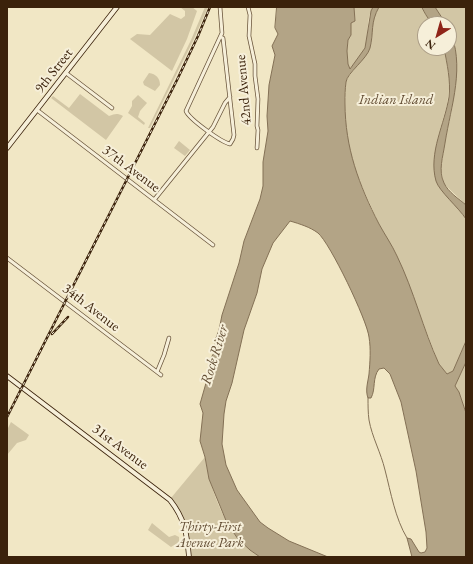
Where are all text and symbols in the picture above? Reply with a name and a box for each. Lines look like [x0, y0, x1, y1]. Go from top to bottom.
north arrow [417, 16, 457, 56]
text: N [423, 37, 438, 53]
street label: 9th Street [31, 45, 77, 97]
street label: 42nd Avenue [233, 54, 255, 126]
park label: Indian Island [359, 92, 433, 108]
street label: 37th Avenue [99, 142, 163, 196]
street label: 34th Avenue [59, 280, 123, 336]
water label: Rock River [197, 323, 233, 387]
street label: 31st Avenue [89, 421, 151, 473]
park label: Thirty-First Avenue Park [176, 519, 244, 552]

